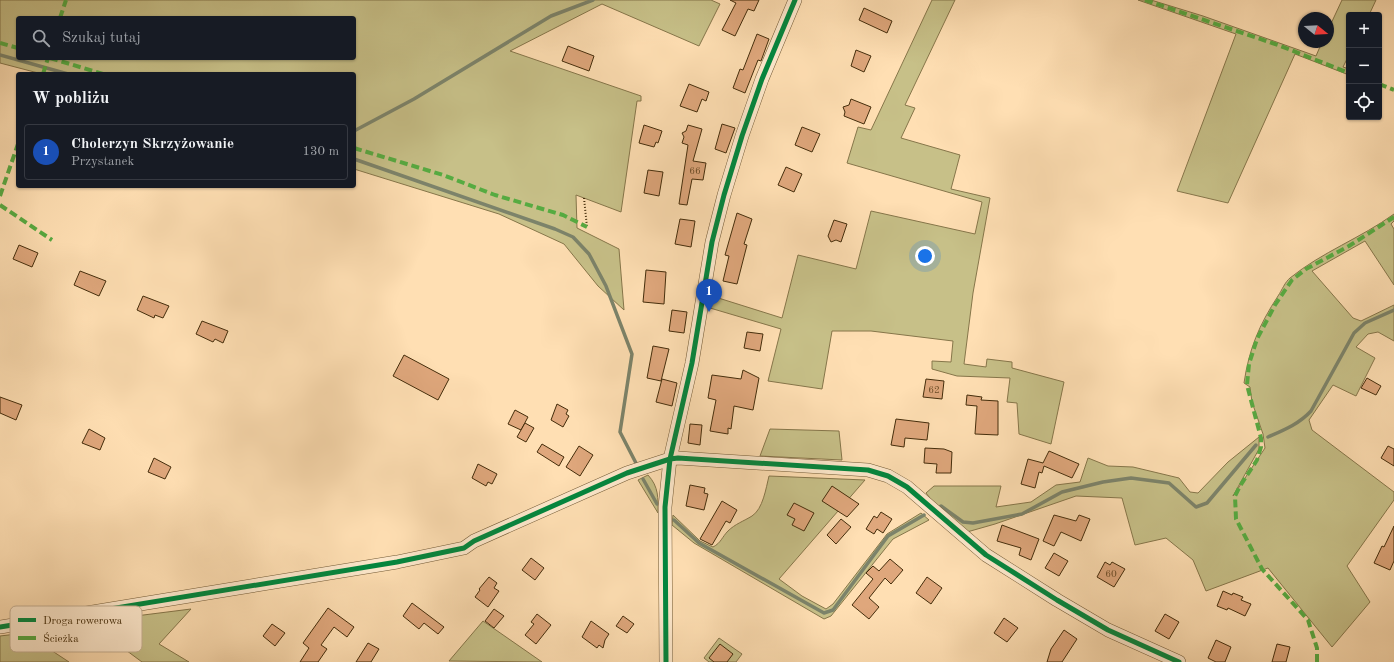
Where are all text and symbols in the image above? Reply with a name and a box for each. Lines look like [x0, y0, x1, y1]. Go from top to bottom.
north arrow [1298, 12, 1334, 48]
map controls [1346, 12, 1382, 120]
button: + [1346, 12, 1382, 48]
search box [16, 16, 356, 60]
icon: search [30, 27, 52, 49]
text: Szukaj tutaj [62, 31, 141, 46]
button: − [1346, 48, 1382, 84]
button: locate [1346, 84, 1382, 120]
text: W pobliżu [32, 90, 109, 107]
text: Cholerzyn Skrzyżowanie [71, 137, 234, 152]
text: 1 [42, 145, 50, 158]
text: 130 m [302, 145, 339, 158]
text: Przystanek [71, 155, 134, 168]
house number: 66 [689, 166, 701, 176]
your location [915, 246, 935, 266]
pin: 1 [696, 279, 722, 312]
house number: 62 [928, 385, 940, 395]
house number: 60 [1105, 569, 1117, 579]
legend [10, 606, 142, 652]
text: Droga rowerowa [43, 616, 123, 627]
text: Ścieżka [43, 632, 79, 645]

